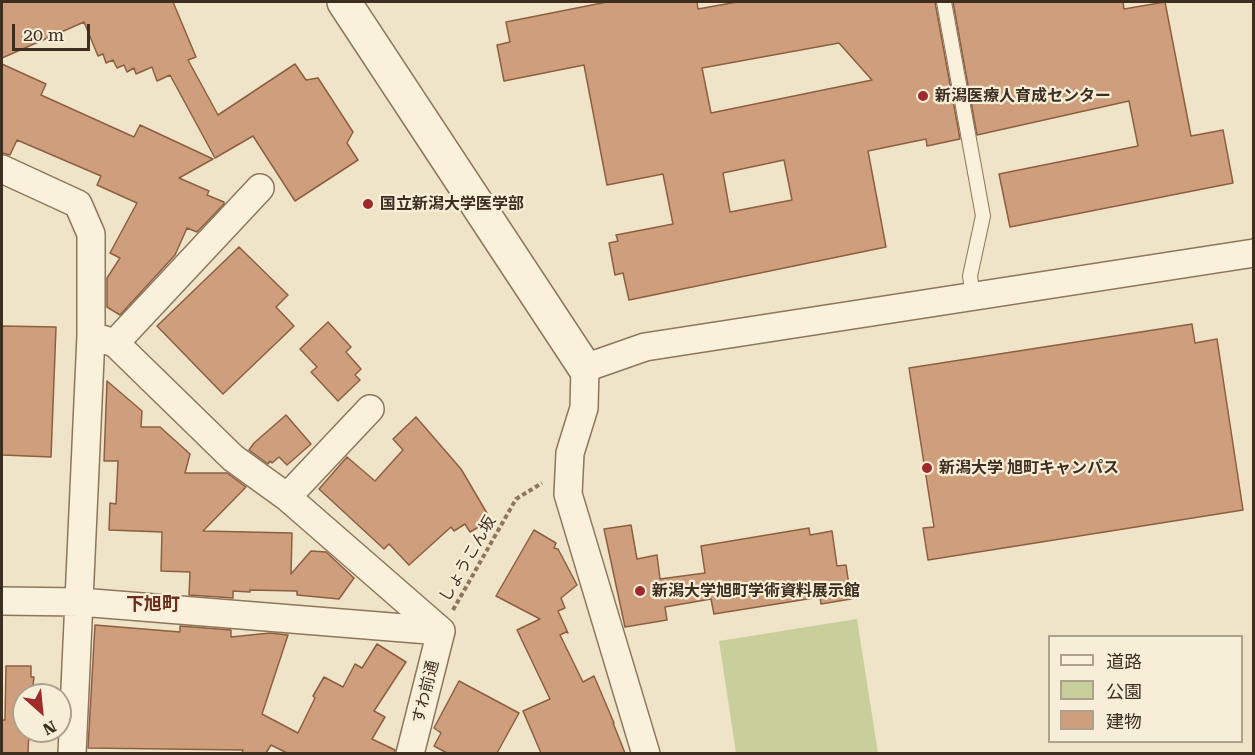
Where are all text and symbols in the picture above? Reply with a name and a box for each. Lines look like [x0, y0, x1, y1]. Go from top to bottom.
scale bar [15, 12, 93, 50]
text: 20 m [23, 24, 64, 45]
place label: 新潟医療人育成センター [935, 86, 1111, 106]
marker: 新潟医療人育成センター [916, 89, 930, 103]
place label: 国立新潟大学医学部 [380, 194, 524, 214]
marker: 国立新潟大学医学部 [361, 197, 375, 211]
place label: 新潟大学 旭町キャンパス [939, 458, 1119, 478]
marker: 新潟大学 旭町キャンパス [920, 461, 934, 475]
street label: しょうこん坂 [436, 513, 500, 605]
place label: 新潟大学旭町学術資料展示館 [652, 581, 860, 601]
marker: 新潟大学旭町学術資料展示館 [633, 584, 647, 598]
district label: 下旭町 [126, 594, 180, 616]
legend [1048, 635, 1243, 743]
text: 道路 [1106, 651, 1142, 672]
street label: すわ前通 [409, 659, 443, 725]
text: 公園 [1106, 681, 1142, 702]
north arrow [12, 683, 72, 743]
text: 建物 [1106, 711, 1142, 732]
text: N [40, 716, 59, 739]

